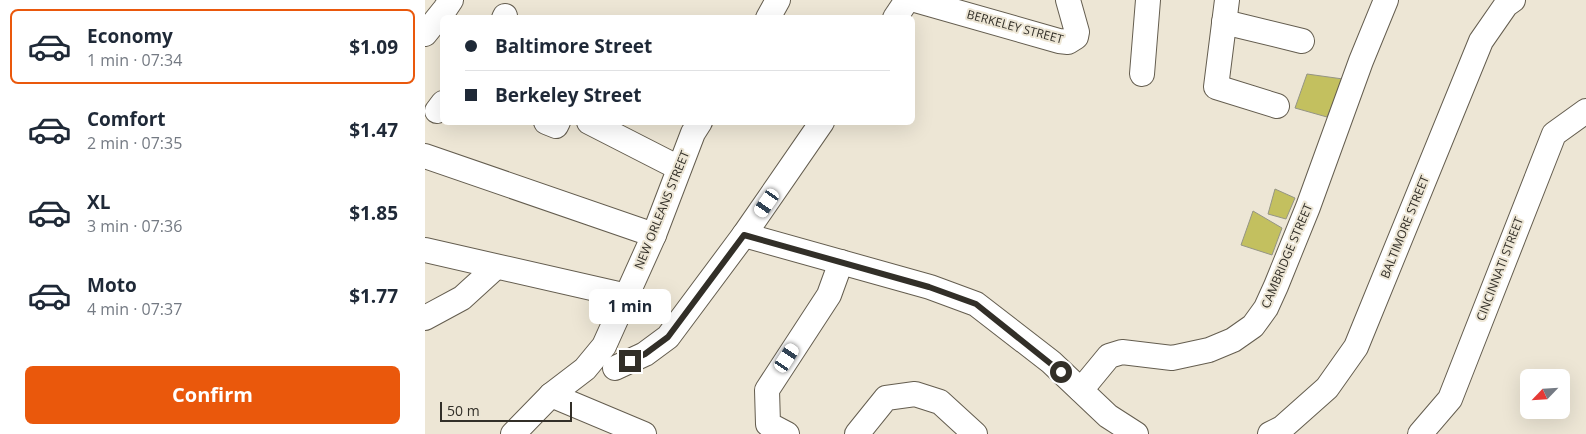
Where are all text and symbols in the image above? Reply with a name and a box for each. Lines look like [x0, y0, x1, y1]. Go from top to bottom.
street label: BERKELEY STREET [965, 5, 1066, 48]
text: Economy [87, 23, 173, 49]
icon: car [27, 24, 72, 69]
text: Baltimore Street [495, 33, 652, 59]
text: $1.09 [349, 34, 398, 60]
text: 1 min · 07:34 [87, 49, 182, 71]
text: Berkeley Street [495, 82, 641, 108]
text: Comfort [87, 106, 166, 132]
icon: car [27, 107, 72, 152]
text: $1.47 [349, 117, 398, 143]
text: 2 min · 07:35 [87, 132, 182, 154]
street label: NEW ORLEANS STREET [630, 148, 693, 272]
street label: BALTIMORE STREET [1376, 173, 1433, 281]
car [752, 186, 781, 220]
text: XL [87, 189, 110, 215]
icon: car [27, 190, 72, 235]
text: $1.85 [349, 200, 398, 226]
street label: CAMBRIDGE STREET [1257, 200, 1316, 311]
street label: CINCINNATI STREET [1472, 214, 1527, 323]
text: 3 min · 07:36 [87, 215, 182, 237]
text: Moto [87, 272, 137, 298]
icon: car [27, 273, 72, 318]
text: $1.77 [349, 283, 398, 309]
callout: 1 min [589, 288, 671, 324]
text: 1 min [608, 295, 652, 317]
text: 4 min · 07:37 [87, 298, 182, 320]
car [772, 341, 801, 375]
route end [619, 350, 641, 372]
route start [1050, 361, 1072, 383]
button: Confirm [25, 366, 400, 424]
north arrow [1520, 369, 1570, 419]
map controls [1520, 369, 1570, 419]
scale bar [440, 399, 573, 422]
text: 50 m [447, 401, 480, 420]

